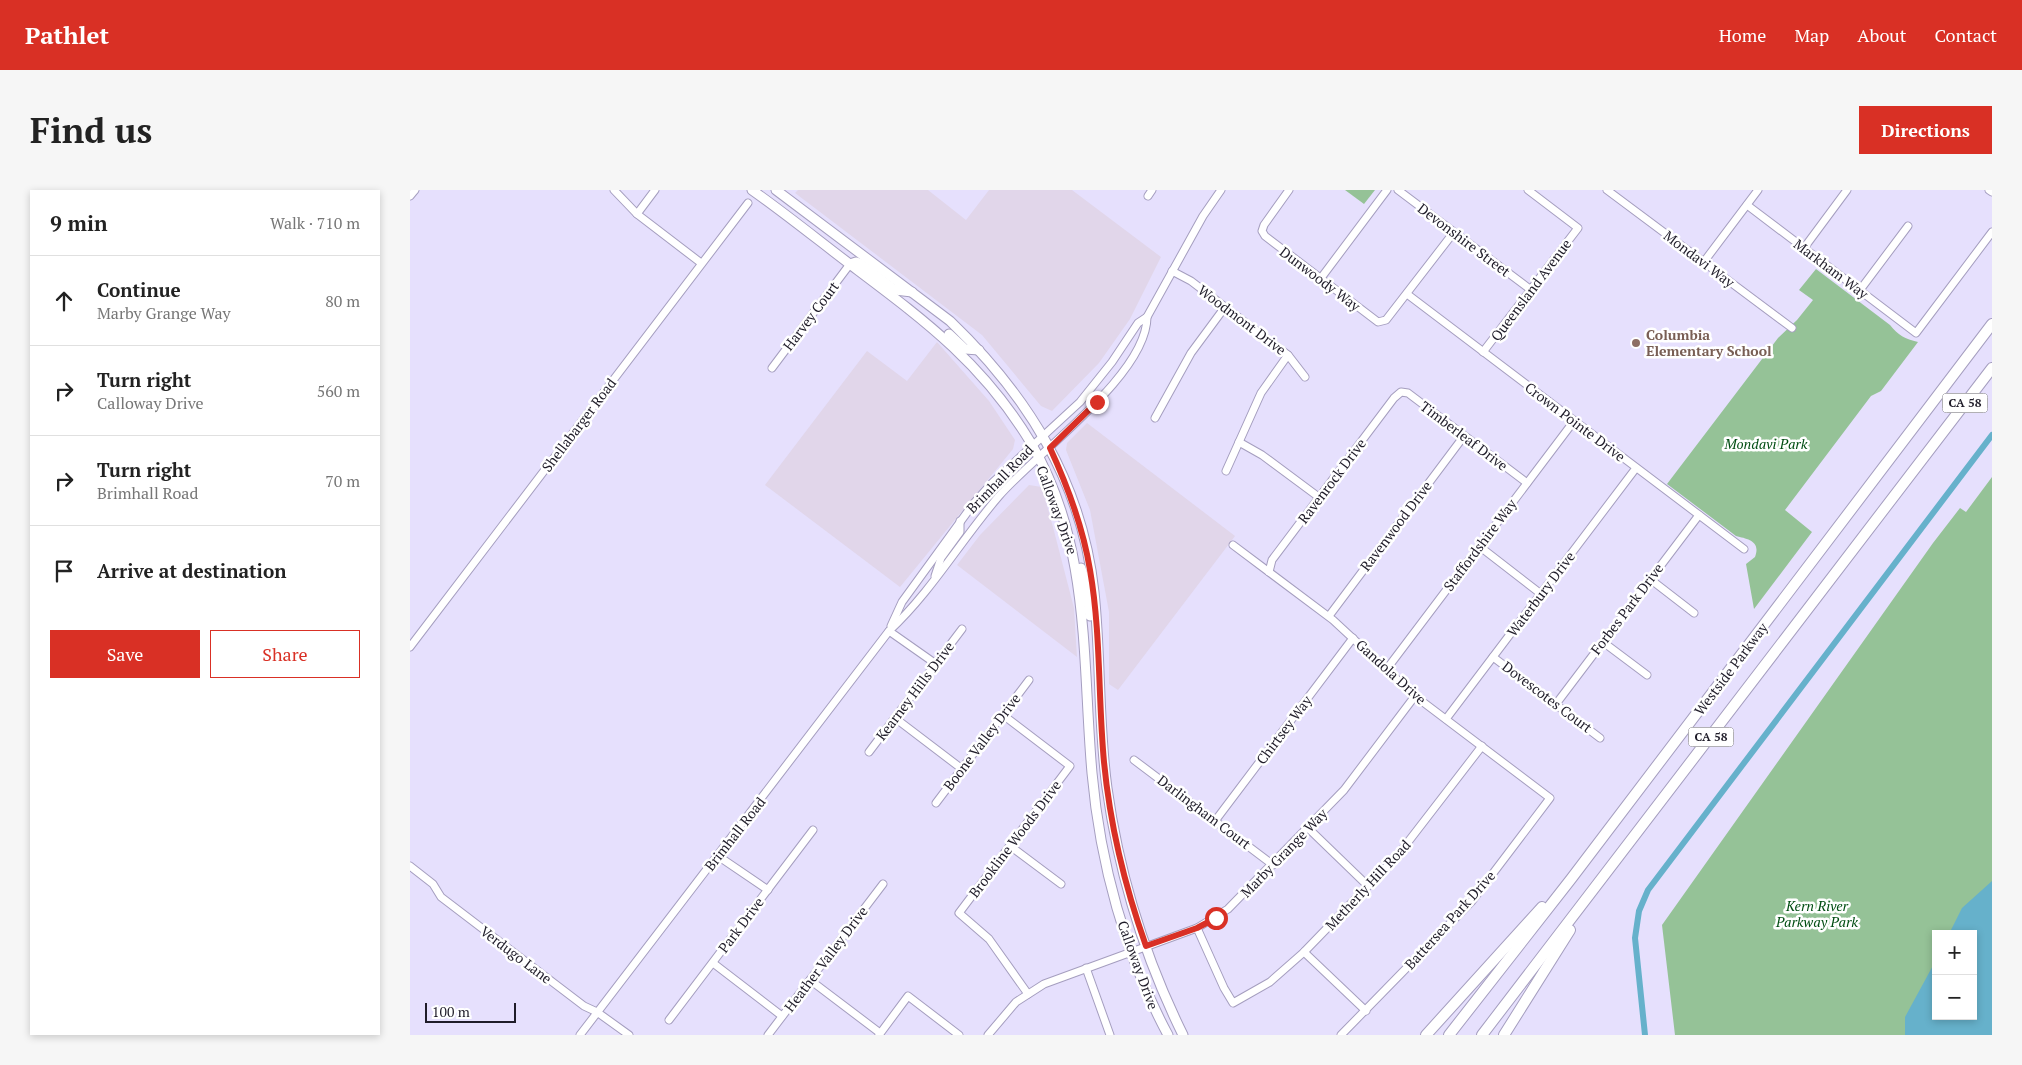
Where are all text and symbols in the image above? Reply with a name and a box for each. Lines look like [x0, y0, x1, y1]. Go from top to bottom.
text: Pathlet [25, 19, 109, 51]
text: Home [1719, 23, 1766, 47]
text: Map [1794, 23, 1829, 47]
text: About [1857, 23, 1906, 47]
text: Contact [1934, 23, 1997, 47]
button: Directions [1859, 106, 1992, 154]
text: Find us [30, 107, 152, 153]
street label: Devonshire Street [1414, 199, 1515, 281]
text: 9 min [50, 209, 107, 237]
text: Walk · 710 m [270, 212, 360, 234]
street label: Mondavi Way [1660, 226, 1739, 292]
street label: Markham Way [1790, 234, 1873, 303]
street label: Queensland Avenue [1486, 235, 1575, 345]
street label: Dunwoody Way [1276, 242, 1365, 316]
text: Continue [97, 277, 181, 302]
street label: Harvey Court [778, 277, 843, 354]
street label: Woodmont Drive [1194, 280, 1290, 359]
icon: ahead [50, 287, 78, 315]
text: 80 m [325, 290, 360, 312]
text: Marby Grange Way [97, 302, 231, 324]
place label: Columbia Elementary School [1646, 325, 1772, 360]
marker: Columbia Elementary School [1630, 337, 1642, 349]
text: Turn right [97, 367, 191, 392]
street label: Shellabarger Road [537, 374, 620, 475]
icon: right [50, 377, 78, 405]
street label: Crown Pointe Drive [1521, 378, 1629, 466]
text: 560 m [317, 380, 360, 402]
route end [1086, 391, 1109, 414]
text: Calloway Drive [97, 392, 204, 414]
road number: CA 58 [1942, 394, 1988, 412]
street label: Timberleaf Drive [1417, 396, 1512, 475]
street label: Ravenrock Drive [1293, 434, 1370, 527]
park label: Mondavi Park [1723, 434, 1808, 453]
street label: Brimhall Road [962, 440, 1037, 517]
text: Turn right [97, 457, 191, 482]
street label: Calloway Drive [1033, 463, 1082, 557]
icon: right [50, 467, 78, 495]
text: 70 m [325, 470, 360, 492]
street label: Ravenwood Drive [1355, 477, 1436, 575]
text: Brimhall Road [97, 482, 198, 504]
street label: Staffordshire Way [1439, 494, 1521, 595]
street label: Waterbury Drive [1502, 547, 1579, 640]
icon: arrive [50, 557, 78, 585]
text: Arrive at destination [97, 558, 286, 583]
street label: Forbes Park Drive [1586, 559, 1667, 658]
street label: Westside Parkway [1690, 618, 1772, 719]
button: Save [50, 630, 200, 678]
button: Share [210, 630, 360, 678]
street label: Gandola Drive [1352, 635, 1431, 708]
street label: Kearney Hills Drive [871, 637, 958, 744]
street label: Dovescotes Court [1498, 657, 1597, 737]
street label: Boone Valley Drive [939, 689, 1024, 794]
street label: Chirtsey Way [1251, 691, 1316, 768]
road number: CA 58 [1688, 728, 1734, 746]
street label: Darlingham Court [1154, 770, 1255, 853]
street label: Brookline Woods Drive [964, 776, 1065, 901]
street label: Brimhall Road [700, 793, 770, 874]
street label: Marby Grange Way [1236, 803, 1332, 901]
street label: Metherly Hill Road [1321, 835, 1415, 934]
street label: Battersea Park Drive [1400, 866, 1499, 973]
street label: Park Drive [714, 893, 768, 956]
park label: Kern River Parkway Park [1775, 896, 1858, 931]
street label: Heather Valley Drive [780, 902, 872, 1015]
route start [1205, 907, 1228, 930]
street label: Calloway Drive [1114, 918, 1163, 1012]
street label: Verdugo Lane [477, 921, 556, 988]
map controls [1932, 930, 1977, 1020]
button: + [1932, 930, 1977, 975]
button: − [1932, 975, 1977, 1020]
scale bar [425, 1000, 516, 1023]
text: 100 m [432, 1002, 470, 1021]

